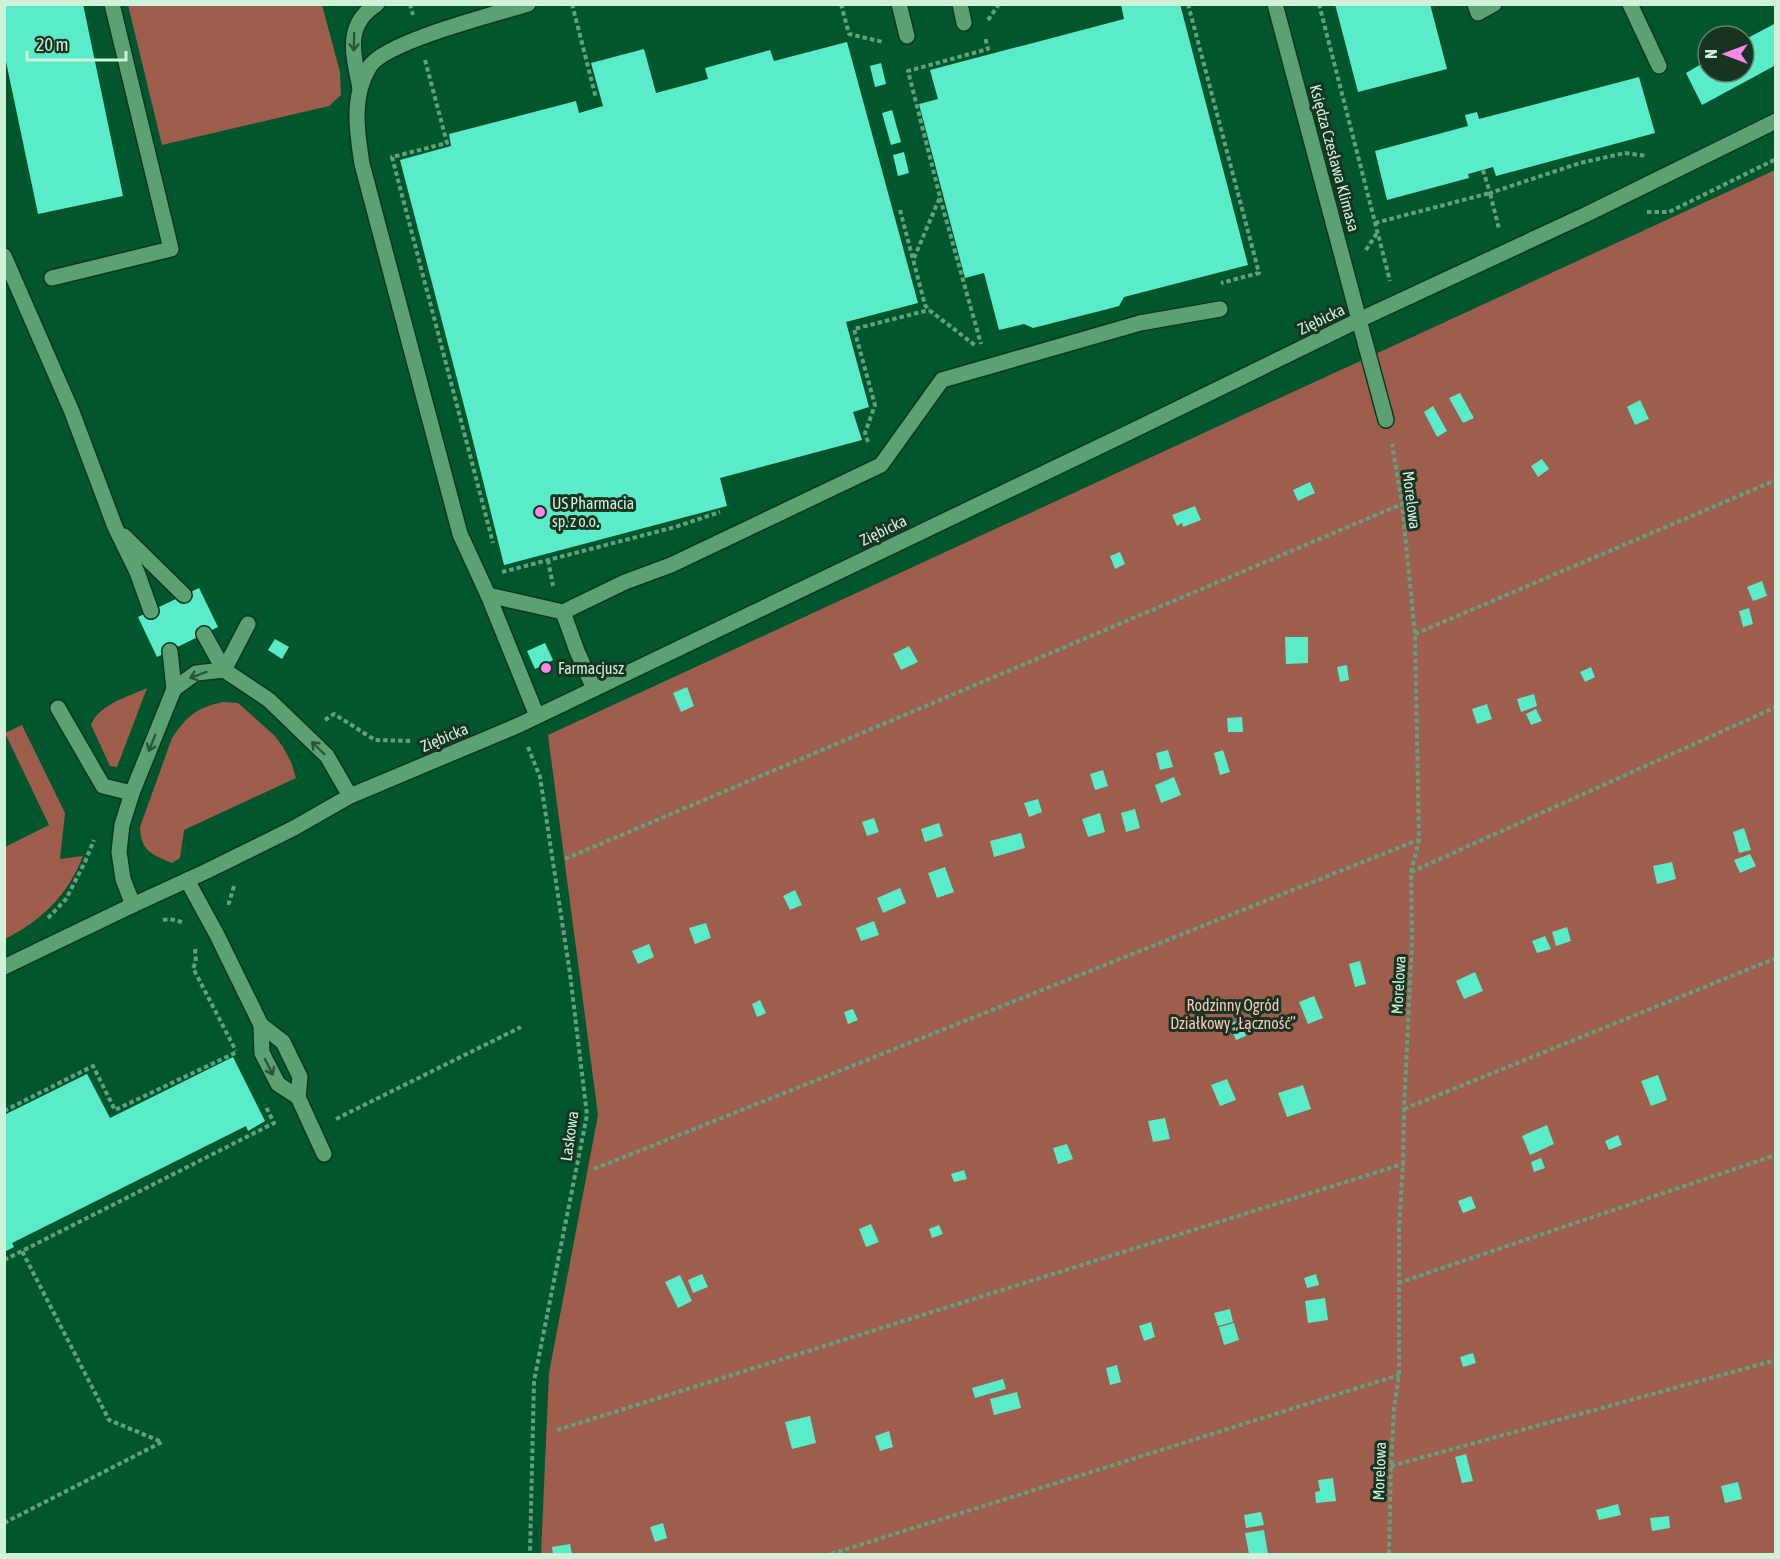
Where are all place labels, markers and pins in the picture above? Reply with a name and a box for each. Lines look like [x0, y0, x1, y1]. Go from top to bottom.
place label: US Pharmacia sp. z o.o. [552, 494, 634, 531]
marker: US Pharmacia sp. z o.o. [533, 505, 547, 519]
place label: Farmacjusz [558, 659, 624, 678]
marker: Farmacjusz [539, 661, 553, 675]

